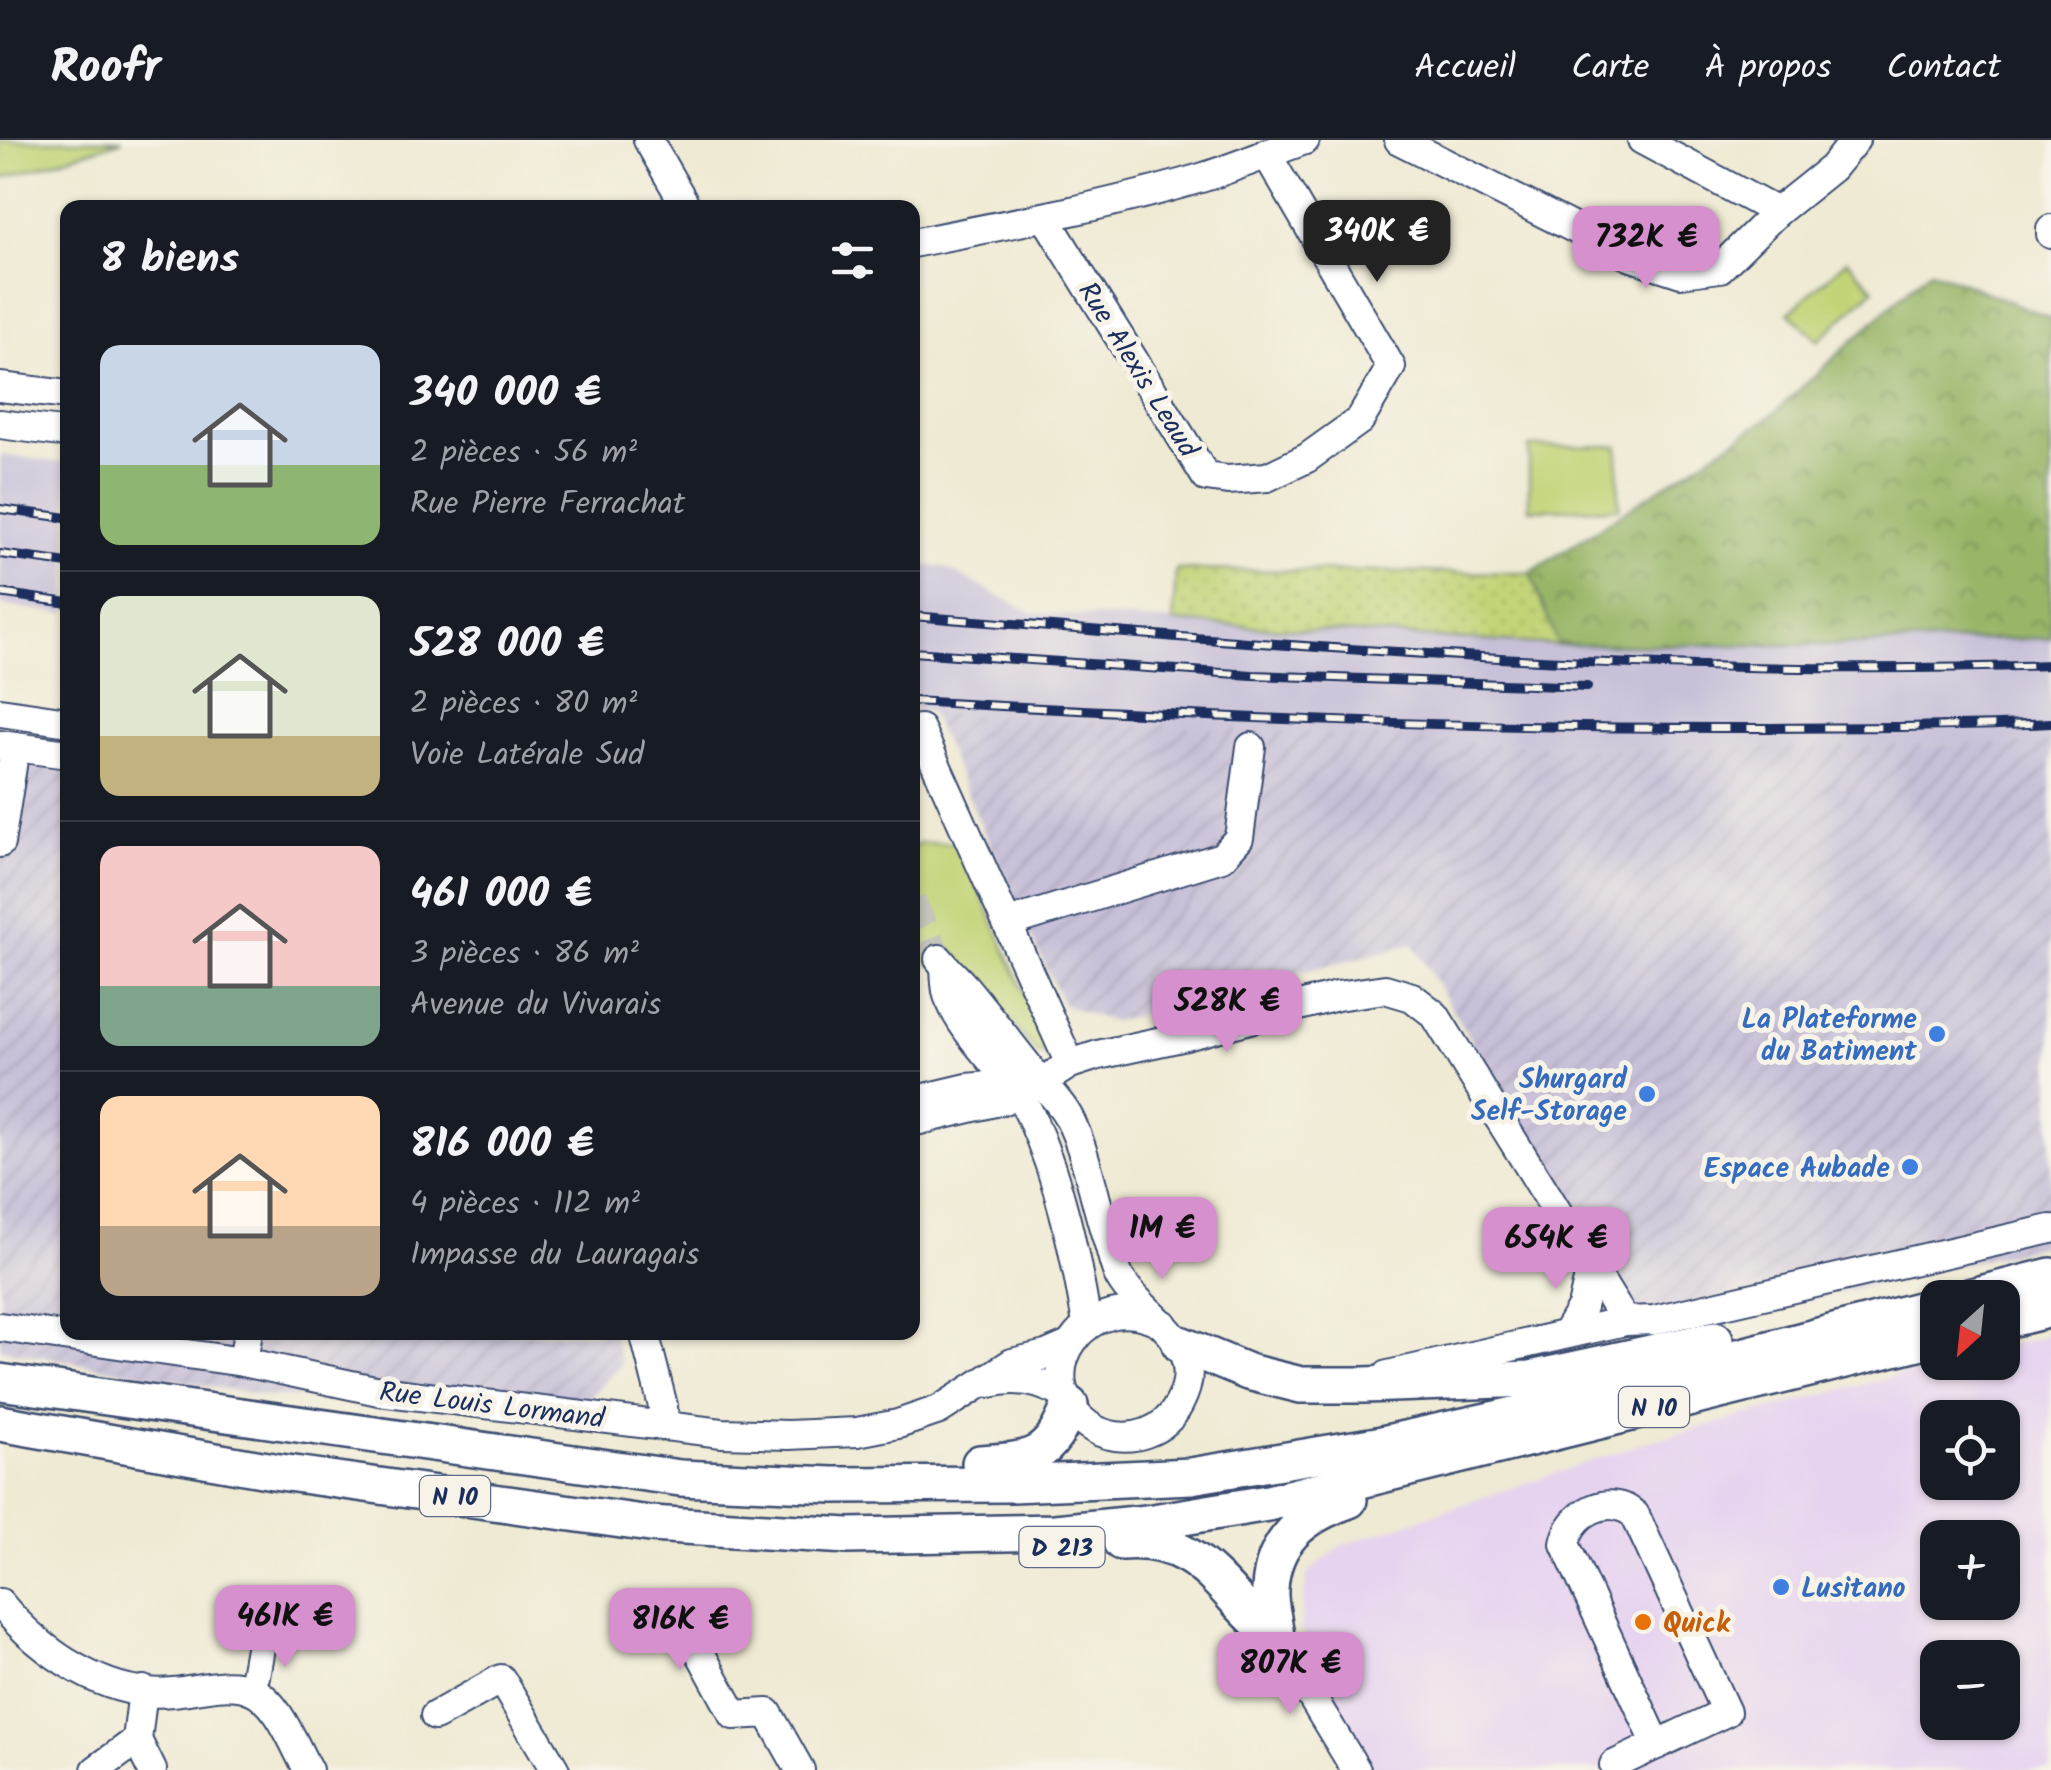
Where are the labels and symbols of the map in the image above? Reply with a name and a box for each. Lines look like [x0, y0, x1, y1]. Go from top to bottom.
pin: 340K € [1296, 200, 1458, 285]
pin: 732K € [1565, 206, 1727, 291]
street label: Rue Alexis Leaud [1065, 273, 1210, 468]
pin: 528K € [1146, 970, 1308, 1055]
place label: La Plateforme du Batiment [1742, 998, 1917, 1075]
marker: La Plateforme du Batiment [1926, 1023, 1948, 1045]
place label: Shurgard Self-Storage [1471, 1058, 1628, 1135]
marker: Shurgard Self-Storage [1636, 1083, 1658, 1105]
place label: Espace Aubade [1704, 1147, 1890, 1192]
marker: Espace Aubade [1899, 1156, 1921, 1178]
pin: 1M € [1103, 1197, 1221, 1282]
pin: 654K € [1475, 1207, 1637, 1292]
north arrow [1920, 1280, 2020, 1380]
street label: Rue Louis Lormand [377, 1370, 608, 1443]
road number: N 10 [1619, 1387, 1689, 1427]
road number: N 10 [420, 1476, 490, 1516]
road number: D 213 [1020, 1527, 1104, 1567]
place label: Lusitano [1801, 1567, 1906, 1612]
marker: Lusitano [1770, 1576, 1792, 1598]
pin: 461K € [204, 1585, 366, 1670]
pin: 816K € [599, 1588, 761, 1673]
place label: Quick [1663, 1602, 1731, 1647]
marker: Quick [1632, 1611, 1654, 1633]
pin: 807K € [1209, 1632, 1371, 1717]

